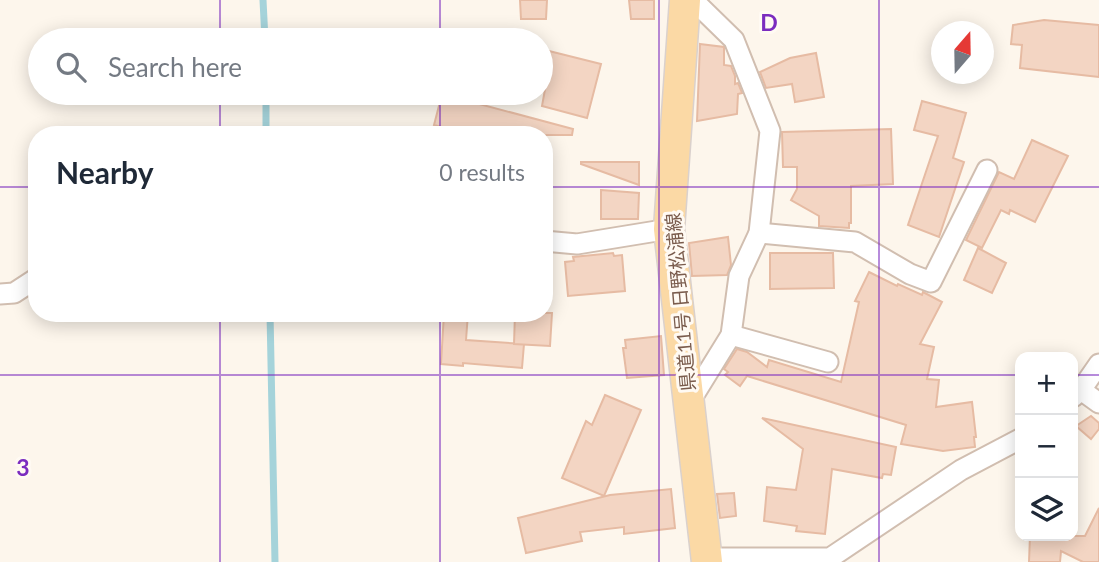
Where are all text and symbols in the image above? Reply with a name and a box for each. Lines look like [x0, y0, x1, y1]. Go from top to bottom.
text: D [760, 8, 778, 36]
north arrow [931, 21, 994, 84]
search box [28, 28, 553, 105]
icon: search [52, 48, 90, 86]
text: Search here [108, 51, 242, 83]
text: Nearby [56, 154, 154, 190]
text: 0 results [439, 158, 525, 186]
street label: 県道11号 日野松浦線 [661, 212, 699, 392]
map controls [1015, 352, 1078, 541]
button: + [1015, 352, 1078, 415]
button: − [1015, 415, 1078, 478]
text: 3 [16, 453, 30, 481]
button: layers [1015, 478, 1078, 541]

